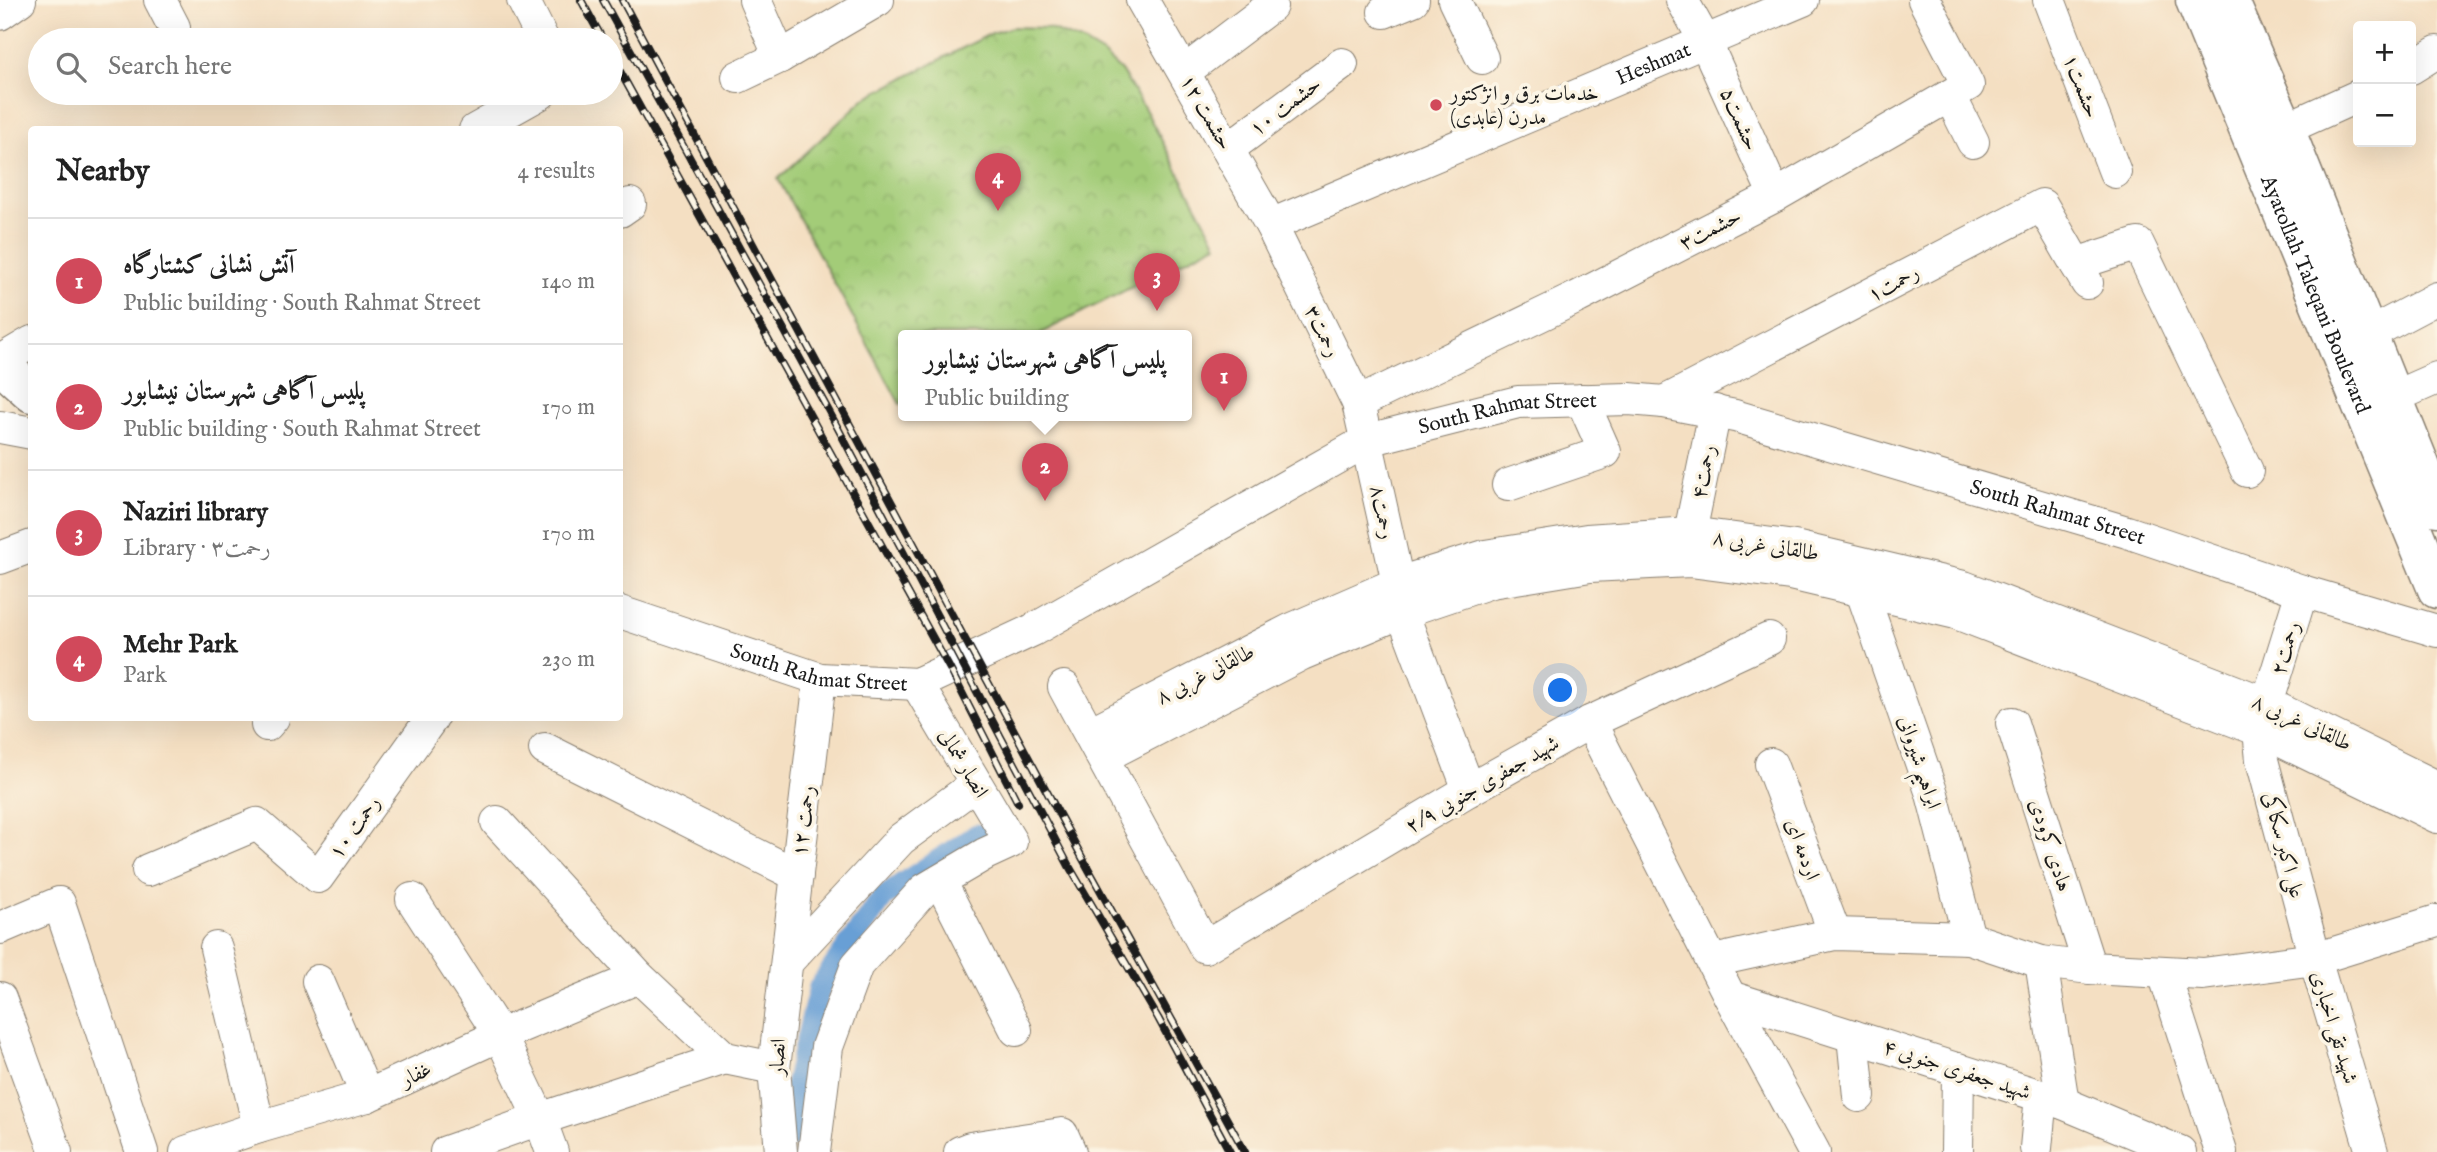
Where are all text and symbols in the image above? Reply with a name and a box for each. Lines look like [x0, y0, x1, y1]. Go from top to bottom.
map controls [2353, 21, 2416, 147]
button: + [2353, 21, 2416, 84]
search box [28, 28, 623, 105]
street label: Heshmat [1612, 37, 1695, 92]
icon: search [52, 48, 90, 86]
text: Search here [108, 50, 232, 83]
street label: حشمت۱ [2056, 51, 2105, 122]
street label: حشمت ۱۲ [1173, 70, 1238, 155]
street label: حشمت ۱۰ [1245, 71, 1327, 143]
place label: خدمات برق و انژکتور مدرن (عابدی) [1448, 81, 1599, 132]
street label: حشمت۵ [1713, 84, 1764, 155]
button: − [2353, 84, 2416, 147]
marker: خدمات برق و انژکتور مدرن (عابدی) [1428, 97, 1444, 113]
text: Nearby [56, 153, 149, 191]
pin: 4 [975, 153, 1021, 211]
text: 4 results [517, 157, 595, 186]
street label: Ayatollah Taleqani Boulevard [2253, 171, 2376, 419]
street label: حشمت۳ [1675, 203, 1746, 257]
text: آتش نشانی کشتارگاه [123, 249, 295, 282]
pin: 3 [1134, 253, 1180, 311]
street label: رحمت۱ [1863, 260, 1924, 309]
text: 1 [75, 267, 83, 296]
text: 140 m [541, 267, 595, 296]
text: Public building · South Rahmat Street [123, 289, 481, 318]
street label: رحمت۳ [1298, 301, 1346, 362]
popup [898, 330, 1192, 421]
text: پلیس آگاهی شهرستان نیشابور [924, 344, 1166, 377]
pin: 1 [1201, 353, 1247, 411]
text: پلیس آگاهی شهرستان نیشابور [123, 375, 365, 408]
text: Public building [924, 384, 1069, 413]
street label: South Rahmat Street [1416, 388, 1597, 442]
text: 2 [74, 393, 84, 422]
text: 170 m [542, 393, 595, 422]
text: Public building · South Rahmat Street [123, 415, 481, 444]
pin: 2 [1022, 443, 1068, 501]
street label: رحمت۴ [1686, 443, 1723, 502]
street label: South Rahmat Street [1967, 474, 2148, 552]
street label: رحمت۸ [1363, 483, 1400, 542]
text: Naziri library [123, 496, 268, 529]
text: 3 [75, 519, 83, 548]
text: 170 m [542, 519, 595, 548]
street label: طالقانی غربی ۸ [1711, 525, 1821, 568]
text: Library · رحمت۳ [123, 534, 271, 563]
street label: رحمت۲ [2266, 618, 2307, 678]
text: Mehr Park [123, 628, 238, 661]
street label: South Rahmat Street [726, 638, 908, 698]
street label: طالقانی غربی ۸ [1152, 639, 1260, 712]
text: 4 [73, 645, 85, 674]
text: 230 m [542, 645, 595, 674]
text: Park [123, 661, 167, 690]
your location [1543, 673, 1577, 707]
street label: طالقانی غربی ۸ [2247, 688, 2356, 758]
street label: ابراهیم شیروانی [1885, 712, 1946, 815]
street label: انصار شمالی [932, 724, 994, 803]
street label: شهید جعفری جنوبی ۲/۹ [1401, 730, 1565, 840]
street label: رحمت ۱۲ [787, 784, 822, 858]
street label: علی اکبر سکاکی [2254, 789, 2311, 902]
street label: رحمت ۱۰ [323, 791, 387, 865]
street label: هادی کرودی [2022, 796, 2077, 895]
street label: اردمه ای [1778, 815, 1825, 884]
street label: شهید تقی اخباری [2304, 968, 2364, 1087]
street label: شهید جعفری جنوبی ۴ [1879, 1034, 2034, 1107]
street label: انصار [764, 1038, 793, 1078]
street label: غفار [395, 1057, 436, 1095]

